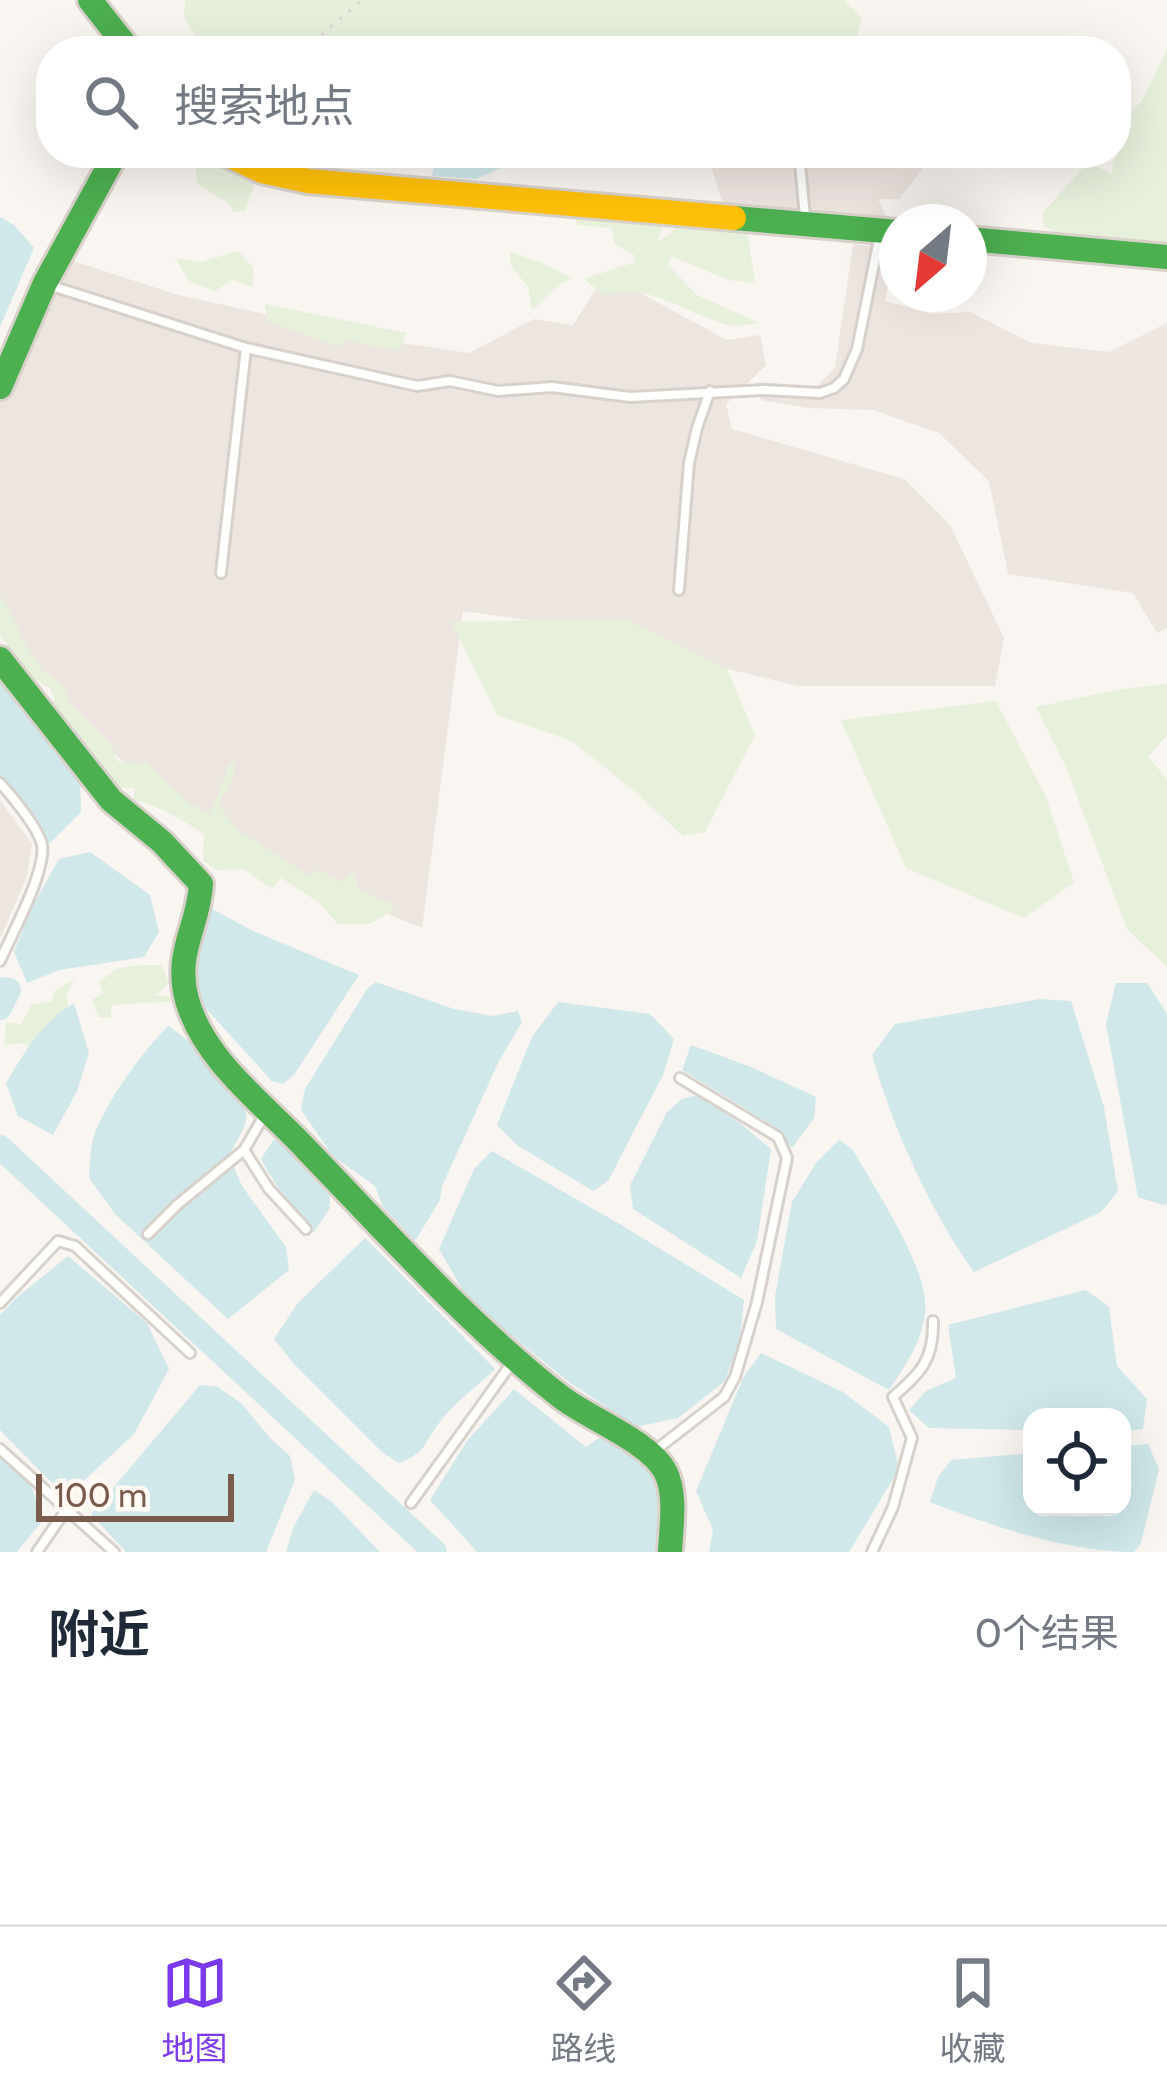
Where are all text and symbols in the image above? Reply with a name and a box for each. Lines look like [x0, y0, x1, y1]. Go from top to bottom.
search box [36, 36, 1131, 168]
icon: search [78, 69, 144, 135]
text: 搜索地点 [174, 79, 354, 133]
north arrow [879, 204, 987, 312]
map controls [1023, 1408, 1131, 1516]
button: locate [1023, 1408, 1131, 1516]
scale bar [36, 1468, 234, 1521]
text: 100 m [54, 1475, 147, 1515]
text: 附近 [48, 1603, 150, 1665]
text: 0个结果 [975, 1609, 1119, 1657]
tab: 地图 [162, 1950, 228, 2070]
tab: 路线 [551, 1950, 617, 2070]
tab: 收藏 [940, 1950, 1006, 2070]

